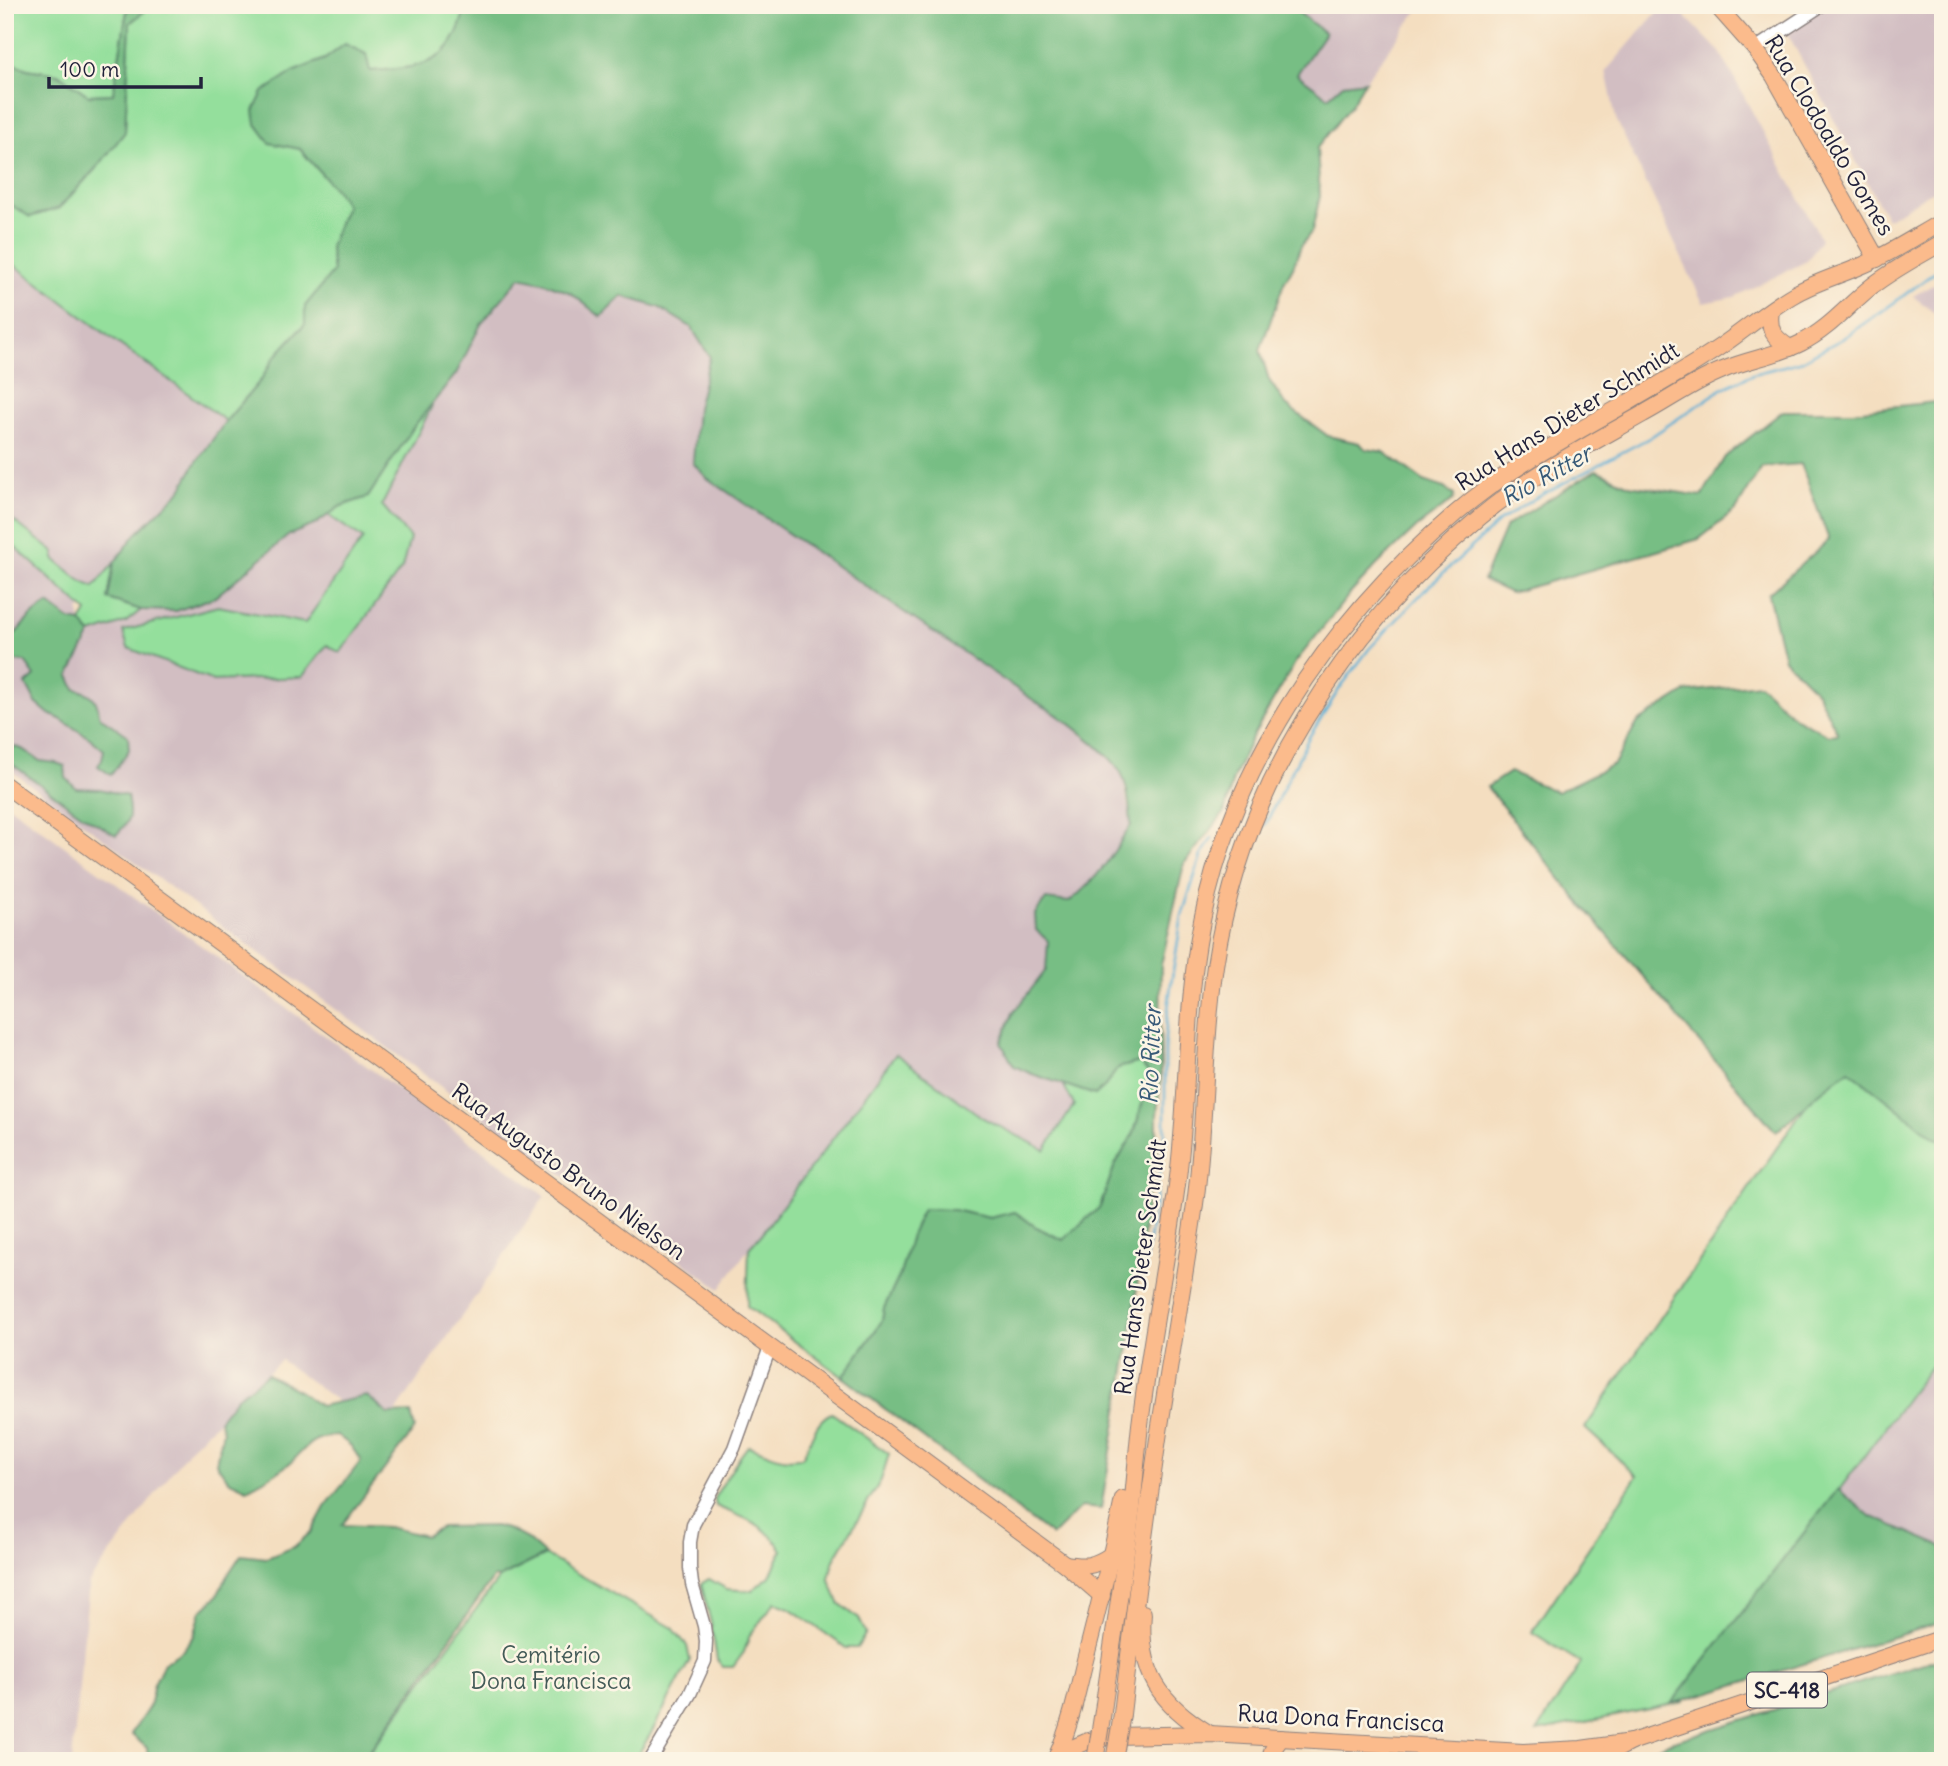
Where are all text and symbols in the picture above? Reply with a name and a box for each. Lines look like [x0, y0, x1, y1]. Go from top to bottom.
street label: Rua Clodoaldo Gomes [1759, 29, 1901, 241]
scale bar [49, 46, 201, 90]
text: 100 m [60, 56, 119, 83]
street label: Rua Hans Dieter Schmidt [1450, 335, 1684, 497]
water label: Rio Ritter [1495, 436, 1599, 512]
water label: Rio Ritter [1133, 1002, 1167, 1105]
street label: Rua Augusto Bruno Nielson [446, 1076, 692, 1266]
street label: Rua Hans Dieter Schmidt [1108, 1137, 1172, 1397]
park label: Cemitério Dona Francisca [471, 1640, 631, 1695]
road number: SC-418 [1747, 1672, 1827, 1708]
street label: Rua Dona Francisca [1237, 1698, 1445, 1738]

